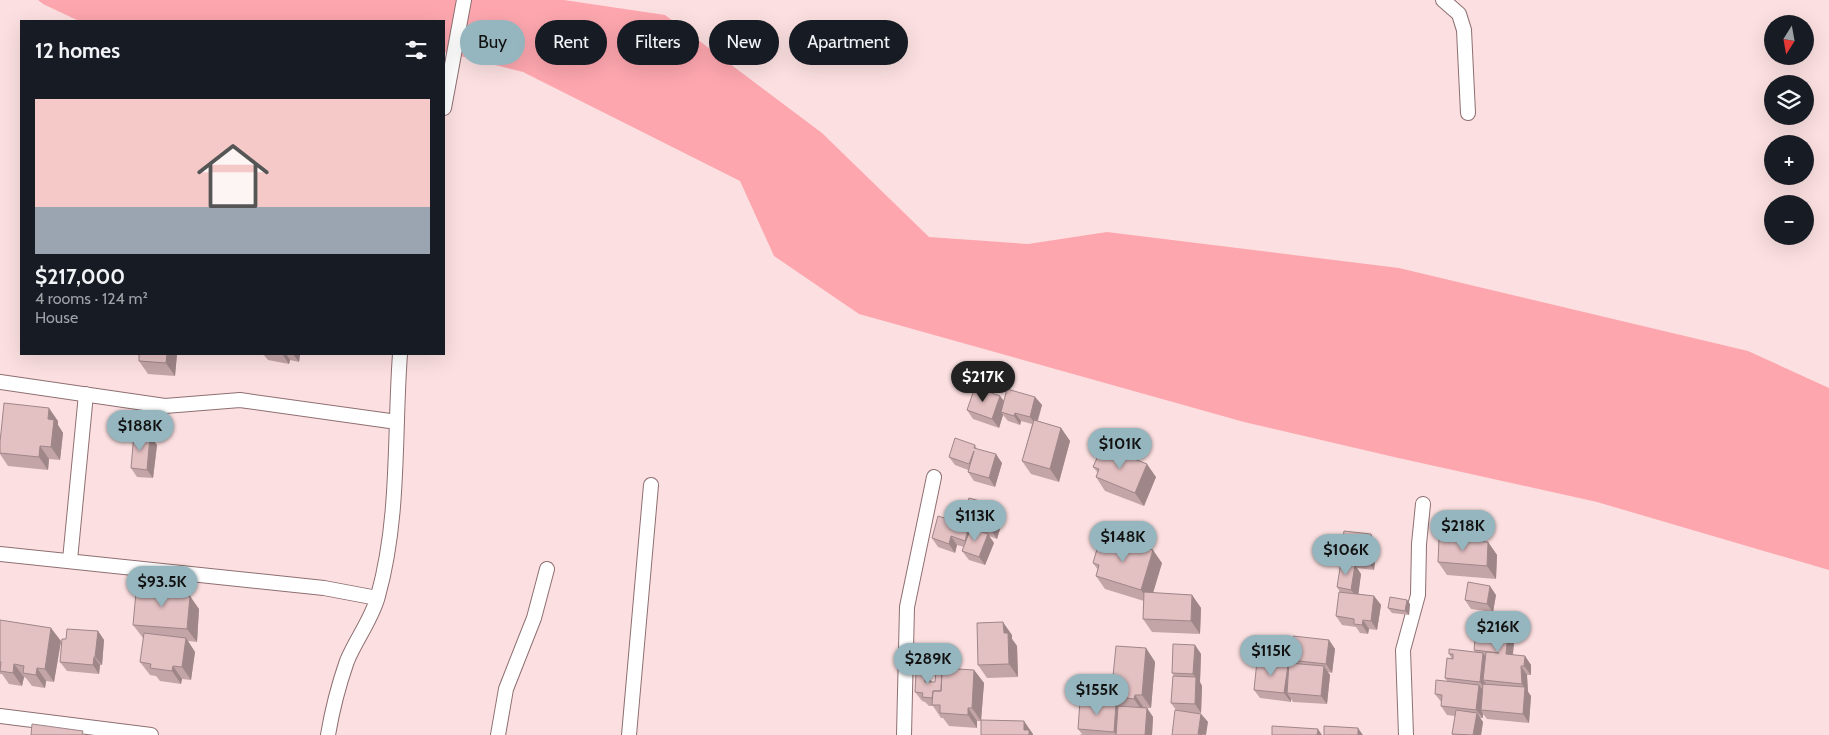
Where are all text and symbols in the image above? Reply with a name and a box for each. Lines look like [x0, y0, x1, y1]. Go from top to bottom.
north arrow [1764, 15, 1814, 65]
map controls [1764, 15, 1814, 245]
chip: Buy [460, 20, 525, 65]
chip: Rent [535, 20, 607, 65]
chip: Filters [617, 20, 699, 65]
chip: New [709, 20, 779, 65]
chip: Apartment [789, 20, 908, 65]
icon: filters [402, 36, 430, 64]
text: 12 homes [35, 38, 120, 63]
button: layers [1764, 75, 1814, 125]
icon: home [188, 131, 278, 221]
button: + [1764, 135, 1814, 185]
button: − [1764, 195, 1814, 245]
text: $217,000 [35, 264, 125, 289]
text: 4 rooms · 124 m² [35, 289, 148, 308]
text: House [35, 308, 78, 327]
pin: $217K [948, 360, 1018, 403]
text: $217K [962, 367, 1004, 386]
pin: $188K [105, 410, 175, 452]
text: $188K [118, 416, 162, 435]
pin: $101K [1085, 428, 1155, 470]
text: $101K [1099, 434, 1141, 453]
pin: $113K [940, 500, 1010, 542]
text: $113K [955, 506, 995, 525]
pin: $218K [1428, 510, 1498, 552]
text: $218K [1441, 516, 1485, 535]
pin: $148K [1088, 520, 1158, 563]
text: $148K [1101, 527, 1145, 546]
pin: $106K [1311, 534, 1381, 576]
text: $106K [1323, 540, 1369, 559]
pin: $93.5K [121, 566, 203, 608]
text: $93.5K [137, 572, 187, 591]
pin: $216K [1463, 610, 1533, 653]
text: $216K [1477, 617, 1519, 636]
pin: $115K [1236, 634, 1306, 677]
text: $115K [1251, 641, 1291, 660]
pin: $289K [893, 642, 963, 685]
text: $289K [905, 649, 951, 668]
pin: $155K [1062, 674, 1132, 716]
text: $155K [1076, 680, 1118, 699]

